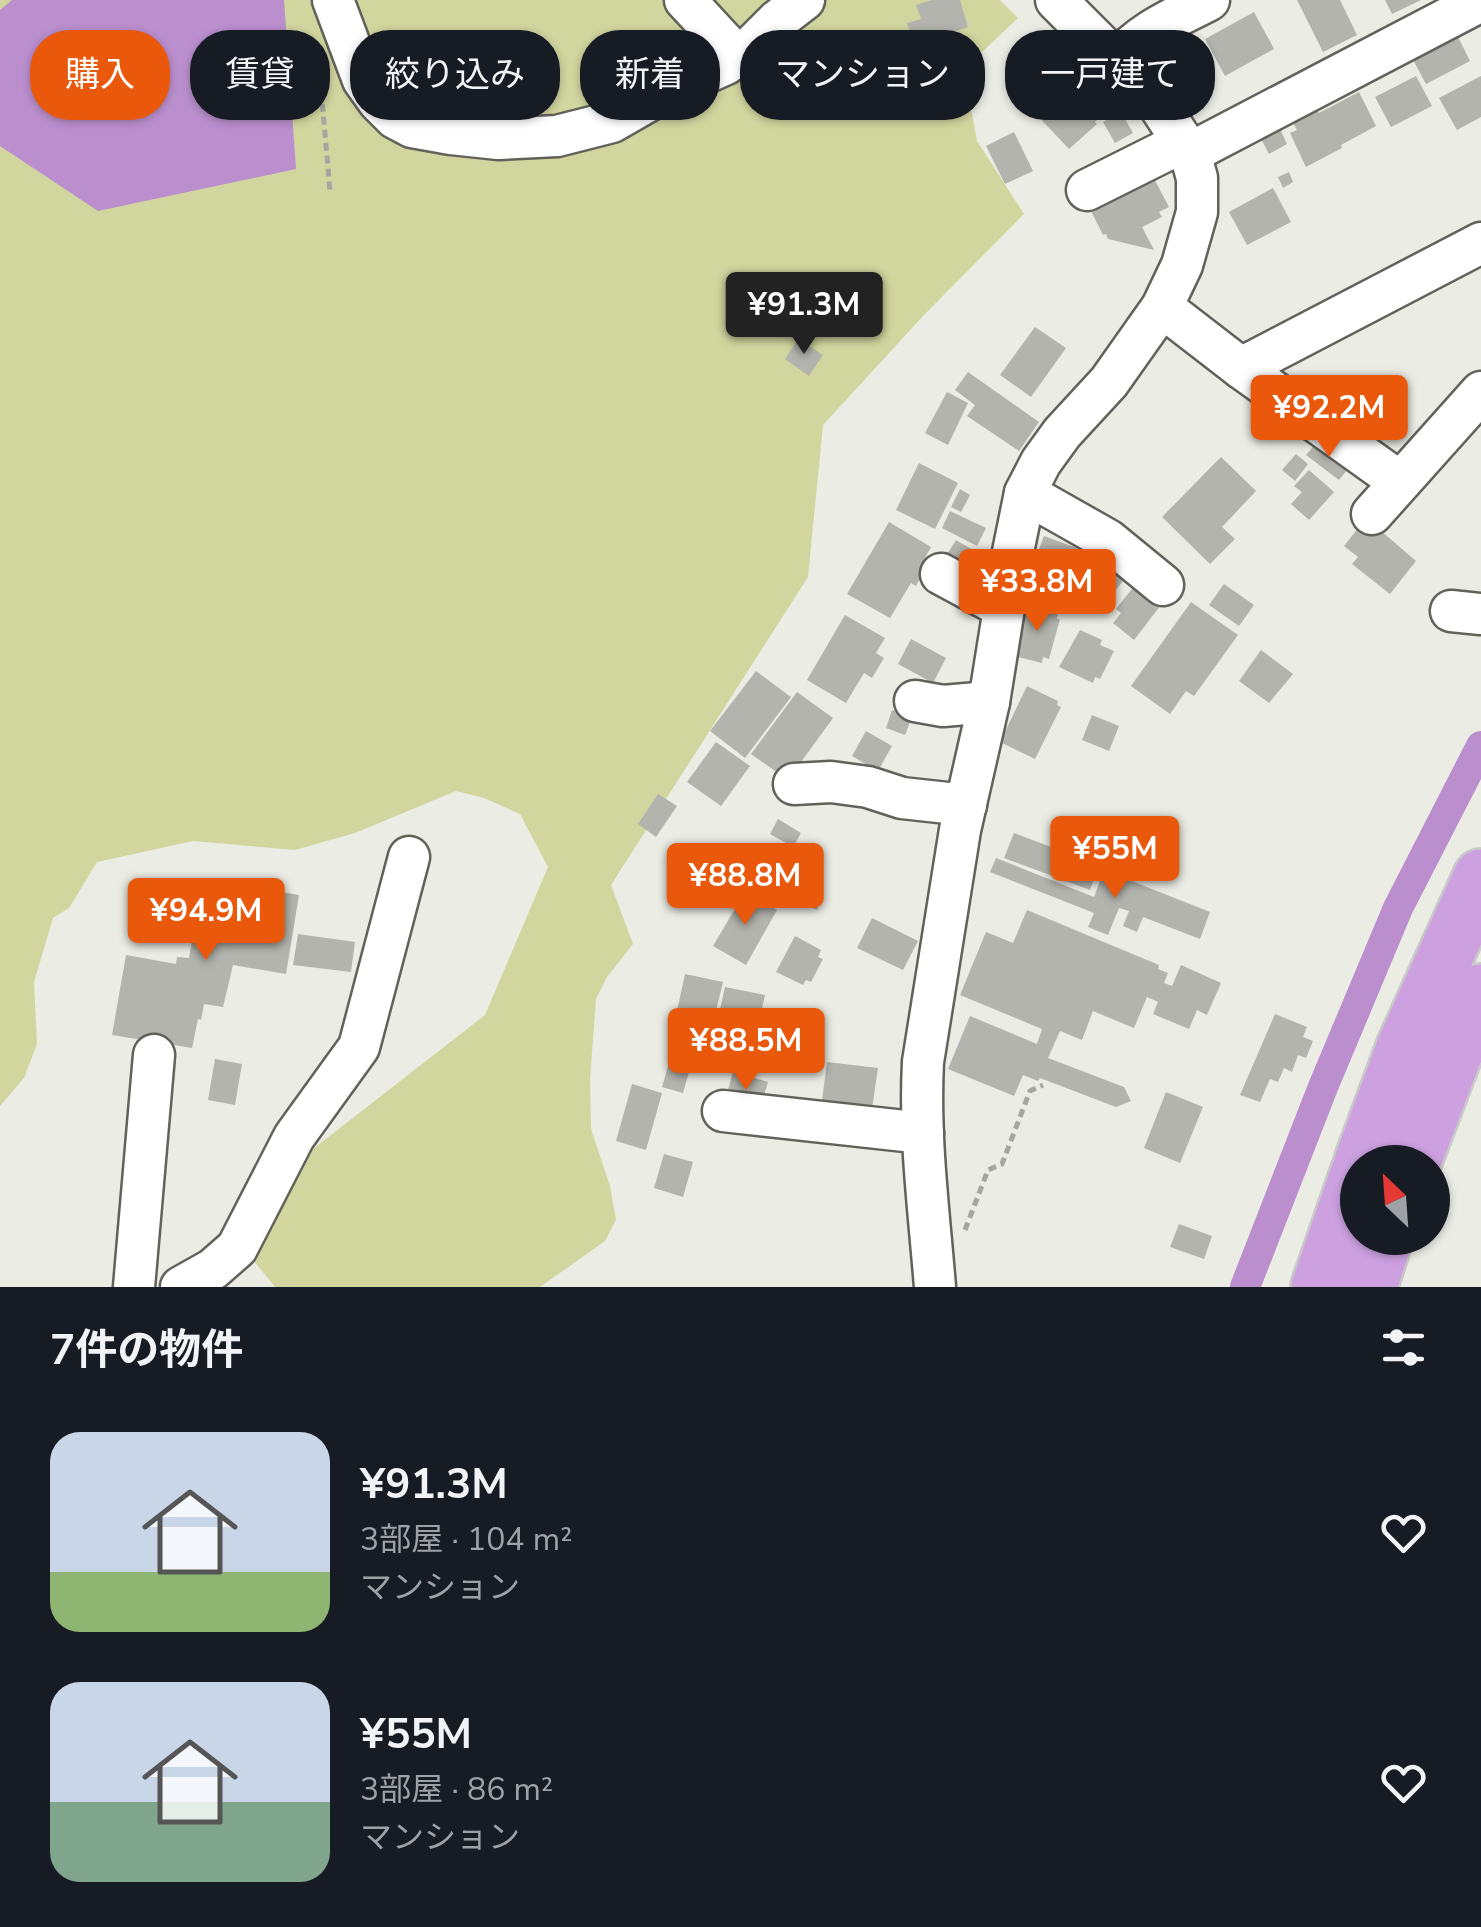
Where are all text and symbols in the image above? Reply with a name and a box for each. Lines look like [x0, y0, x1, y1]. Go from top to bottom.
chip: 購入 [30, 30, 170, 120]
chip: 賃貸 [190, 30, 330, 120]
chip: 絞り込み [350, 30, 560, 120]
chip: 新着 [580, 30, 720, 120]
chip: マンション [740, 30, 985, 120]
chip: 一戸建て [1005, 30, 1215, 120]
pin: ¥91.3M [723, 272, 885, 357]
text: ¥91.3M [748, 283, 860, 326]
pin: ¥92.2M [1248, 375, 1410, 460]
text: ¥92.2M [1273, 386, 1385, 429]
pin: ¥33.8M [956, 549, 1118, 634]
text: ¥33.8M [981, 560, 1093, 603]
pin: ¥55M [1056, 816, 1174, 901]
text: ¥55M [1072, 827, 1158, 870]
pin: ¥88.8M [664, 843, 826, 928]
text: ¥88.8M [689, 854, 801, 897]
pin: ¥94.9M [125, 878, 287, 963]
text: ¥94.9M [150, 889, 262, 932]
pin: ¥88.5M [665, 1008, 827, 1093]
text: ¥88.5M [690, 1019, 802, 1062]
north arrow [1340, 1145, 1450, 1255]
map controls [1340, 1145, 1450, 1255]
icon: filters [1376, 1320, 1431, 1375]
text: 7件の物件 [50, 1322, 243, 1379]
text: ¥91.3M [360, 1456, 508, 1513]
icon: home [130, 1472, 250, 1592]
icon: heart [1376, 1505, 1431, 1560]
text: 3部屋 · 104 m² [360, 1518, 572, 1561]
text: マンション [360, 1566, 520, 1609]
text: ¥55M [360, 1706, 472, 1763]
icon: home [130, 1722, 250, 1842]
icon: heart [1376, 1755, 1431, 1810]
text: 3部屋 · 86 m² [360, 1768, 553, 1811]
text: マンション [360, 1816, 520, 1859]

